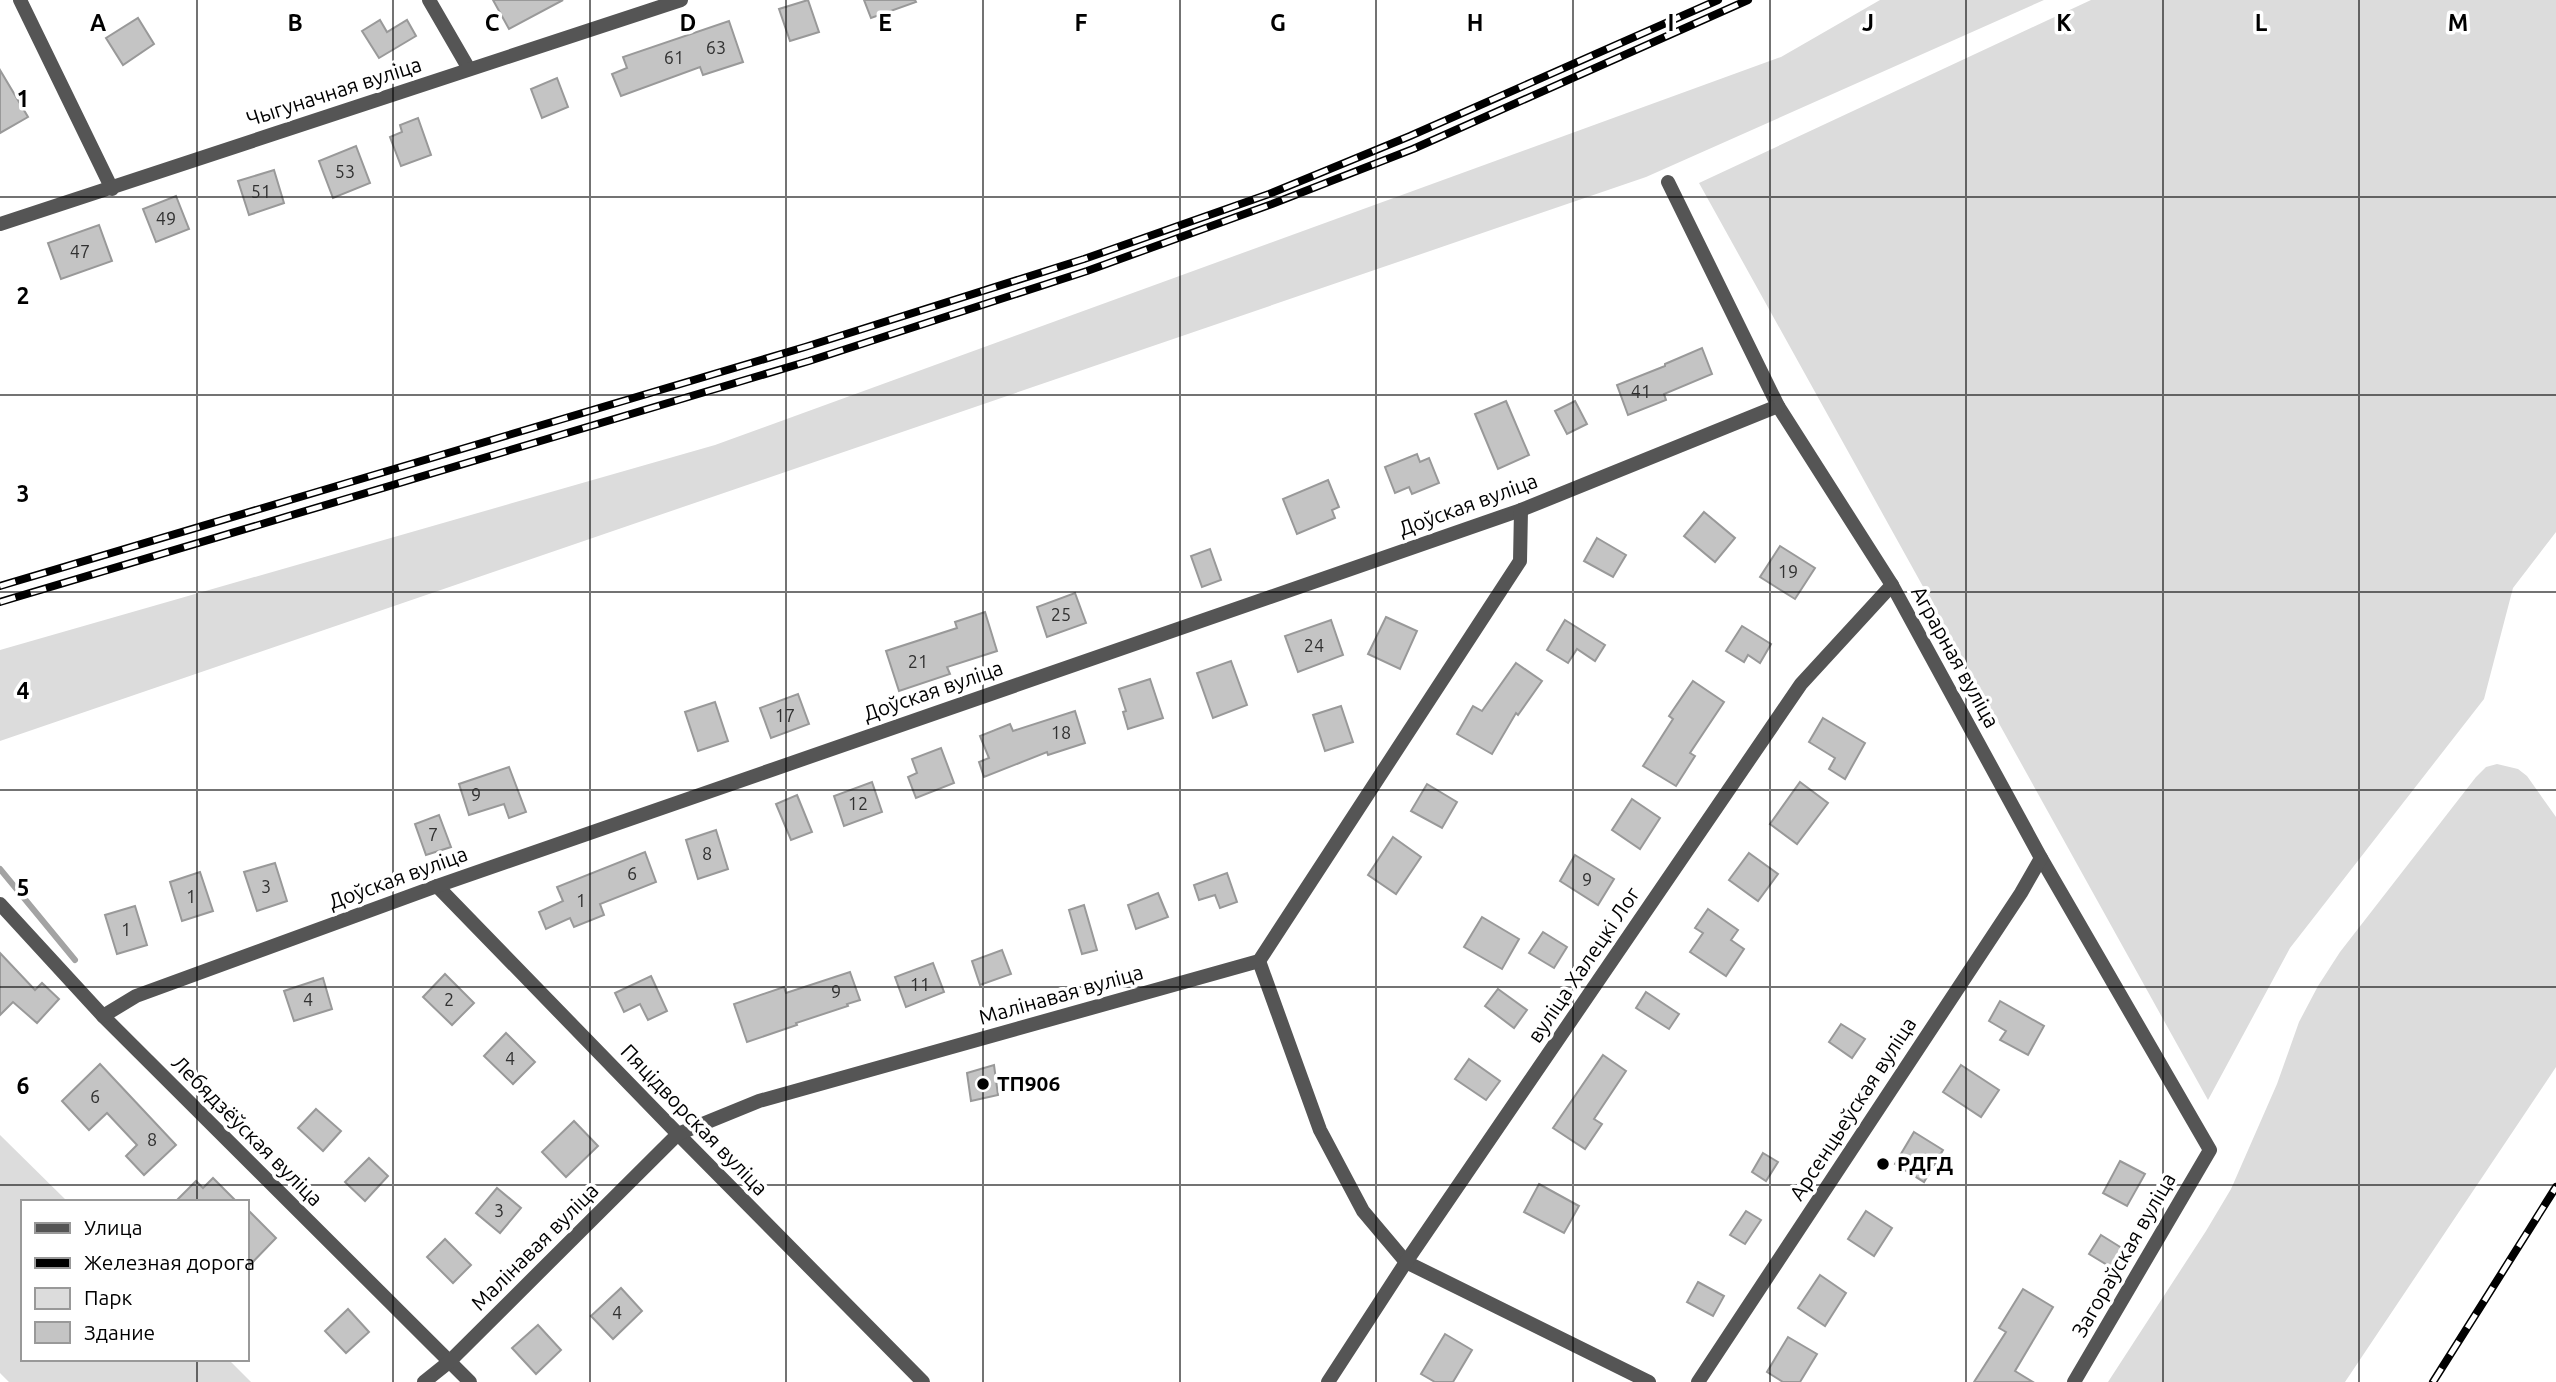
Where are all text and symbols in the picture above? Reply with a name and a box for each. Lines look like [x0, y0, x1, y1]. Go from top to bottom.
text: A [90, 10, 106, 35]
text: B [287, 10, 303, 35]
text: C [485, 10, 500, 35]
text: D [680, 10, 696, 35]
text: E [878, 10, 892, 35]
text: F [1075, 10, 1088, 35]
text: G [1270, 10, 1286, 35]
text: H [1467, 10, 1483, 35]
text: I [1668, 10, 1674, 35]
text: J [1862, 10, 1874, 35]
text: K [2056, 10, 2072, 35]
text: L [2255, 10, 2268, 35]
text: M [2448, 10, 2468, 35]
house number: 63 [706, 37, 726, 57]
house number: 61 [664, 47, 684, 67]
street label: Чыгуначная вуліца [243, 51, 424, 131]
text: 1 [17, 86, 29, 111]
house number: 53 [335, 161, 355, 181]
house number: 51 [251, 181, 271, 201]
house number: 49 [156, 208, 176, 228]
house number: 47 [70, 241, 90, 261]
text: 2 [17, 283, 29, 308]
house number: 41 [1631, 381, 1651, 401]
street label: Доўская вуліца [1395, 468, 1540, 540]
text: 3 [17, 481, 29, 506]
house number: 19 [1778, 561, 1798, 581]
street label: Аграрная вуліца [1907, 581, 2005, 732]
house number: 25 [1051, 604, 1071, 624]
house number: 24 [1304, 635, 1324, 655]
house number: 21 [908, 651, 928, 671]
street label: Доўская вуліца [860, 655, 1006, 725]
text: 4 [17, 678, 30, 703]
house number: 17 [775, 705, 795, 725]
house number: 18 [1051, 722, 1071, 742]
house number: 9 [471, 784, 481, 804]
house number: 12 [848, 793, 868, 813]
house number: 7 [428, 824, 438, 844]
street label: Доўская вуліца [325, 841, 470, 913]
house number: 8 [702, 843, 712, 863]
house number: 6 [627, 863, 637, 883]
house number: 9 [1582, 869, 1592, 889]
text: 5 [17, 875, 29, 900]
house number: 3 [261, 876, 271, 896]
street label: вуліца Халецкі Лог [1522, 882, 1644, 1047]
house number: 1 [186, 886, 196, 906]
house number: 1 [576, 890, 586, 910]
house number: 1 [121, 919, 131, 939]
street label: Малінавая вуліца [976, 959, 1146, 1029]
house number: 11 [910, 974, 930, 994]
house number: 9 [831, 981, 841, 1001]
house number: 4 [303, 989, 313, 1009]
house number: 2 [444, 989, 454, 1009]
street label: Арсенцьеўская вуліца [1784, 1012, 1920, 1205]
street label: Пяцідворская вуліца [616, 1039, 773, 1200]
house number: 4 [505, 1048, 515, 1068]
street label: Лебядзёўская вуліца [167, 1050, 328, 1211]
place label: ТП906 [997, 1071, 1060, 1095]
text: 6 [17, 1073, 30, 1098]
marker: ТП906 [975, 1076, 991, 1092]
house number: 6 [90, 1086, 100, 1106]
house number: 8 [147, 1129, 157, 1149]
place label: РДГД [1897, 1151, 1954, 1175]
marker: РДГД [1875, 1156, 1891, 1172]
street label: Загораўская вуліца [2066, 1168, 2180, 1341]
street label: Малінавая вуліца [466, 1178, 603, 1315]
legend [21, 1200, 248, 1361]
house number: 3 [494, 1200, 504, 1220]
text: Улица [84, 1215, 142, 1239]
text: Железная дорога [84, 1250, 255, 1274]
text: Парк [84, 1285, 133, 1309]
house number: 4 [612, 1302, 622, 1322]
text: Здание [84, 1320, 155, 1344]

